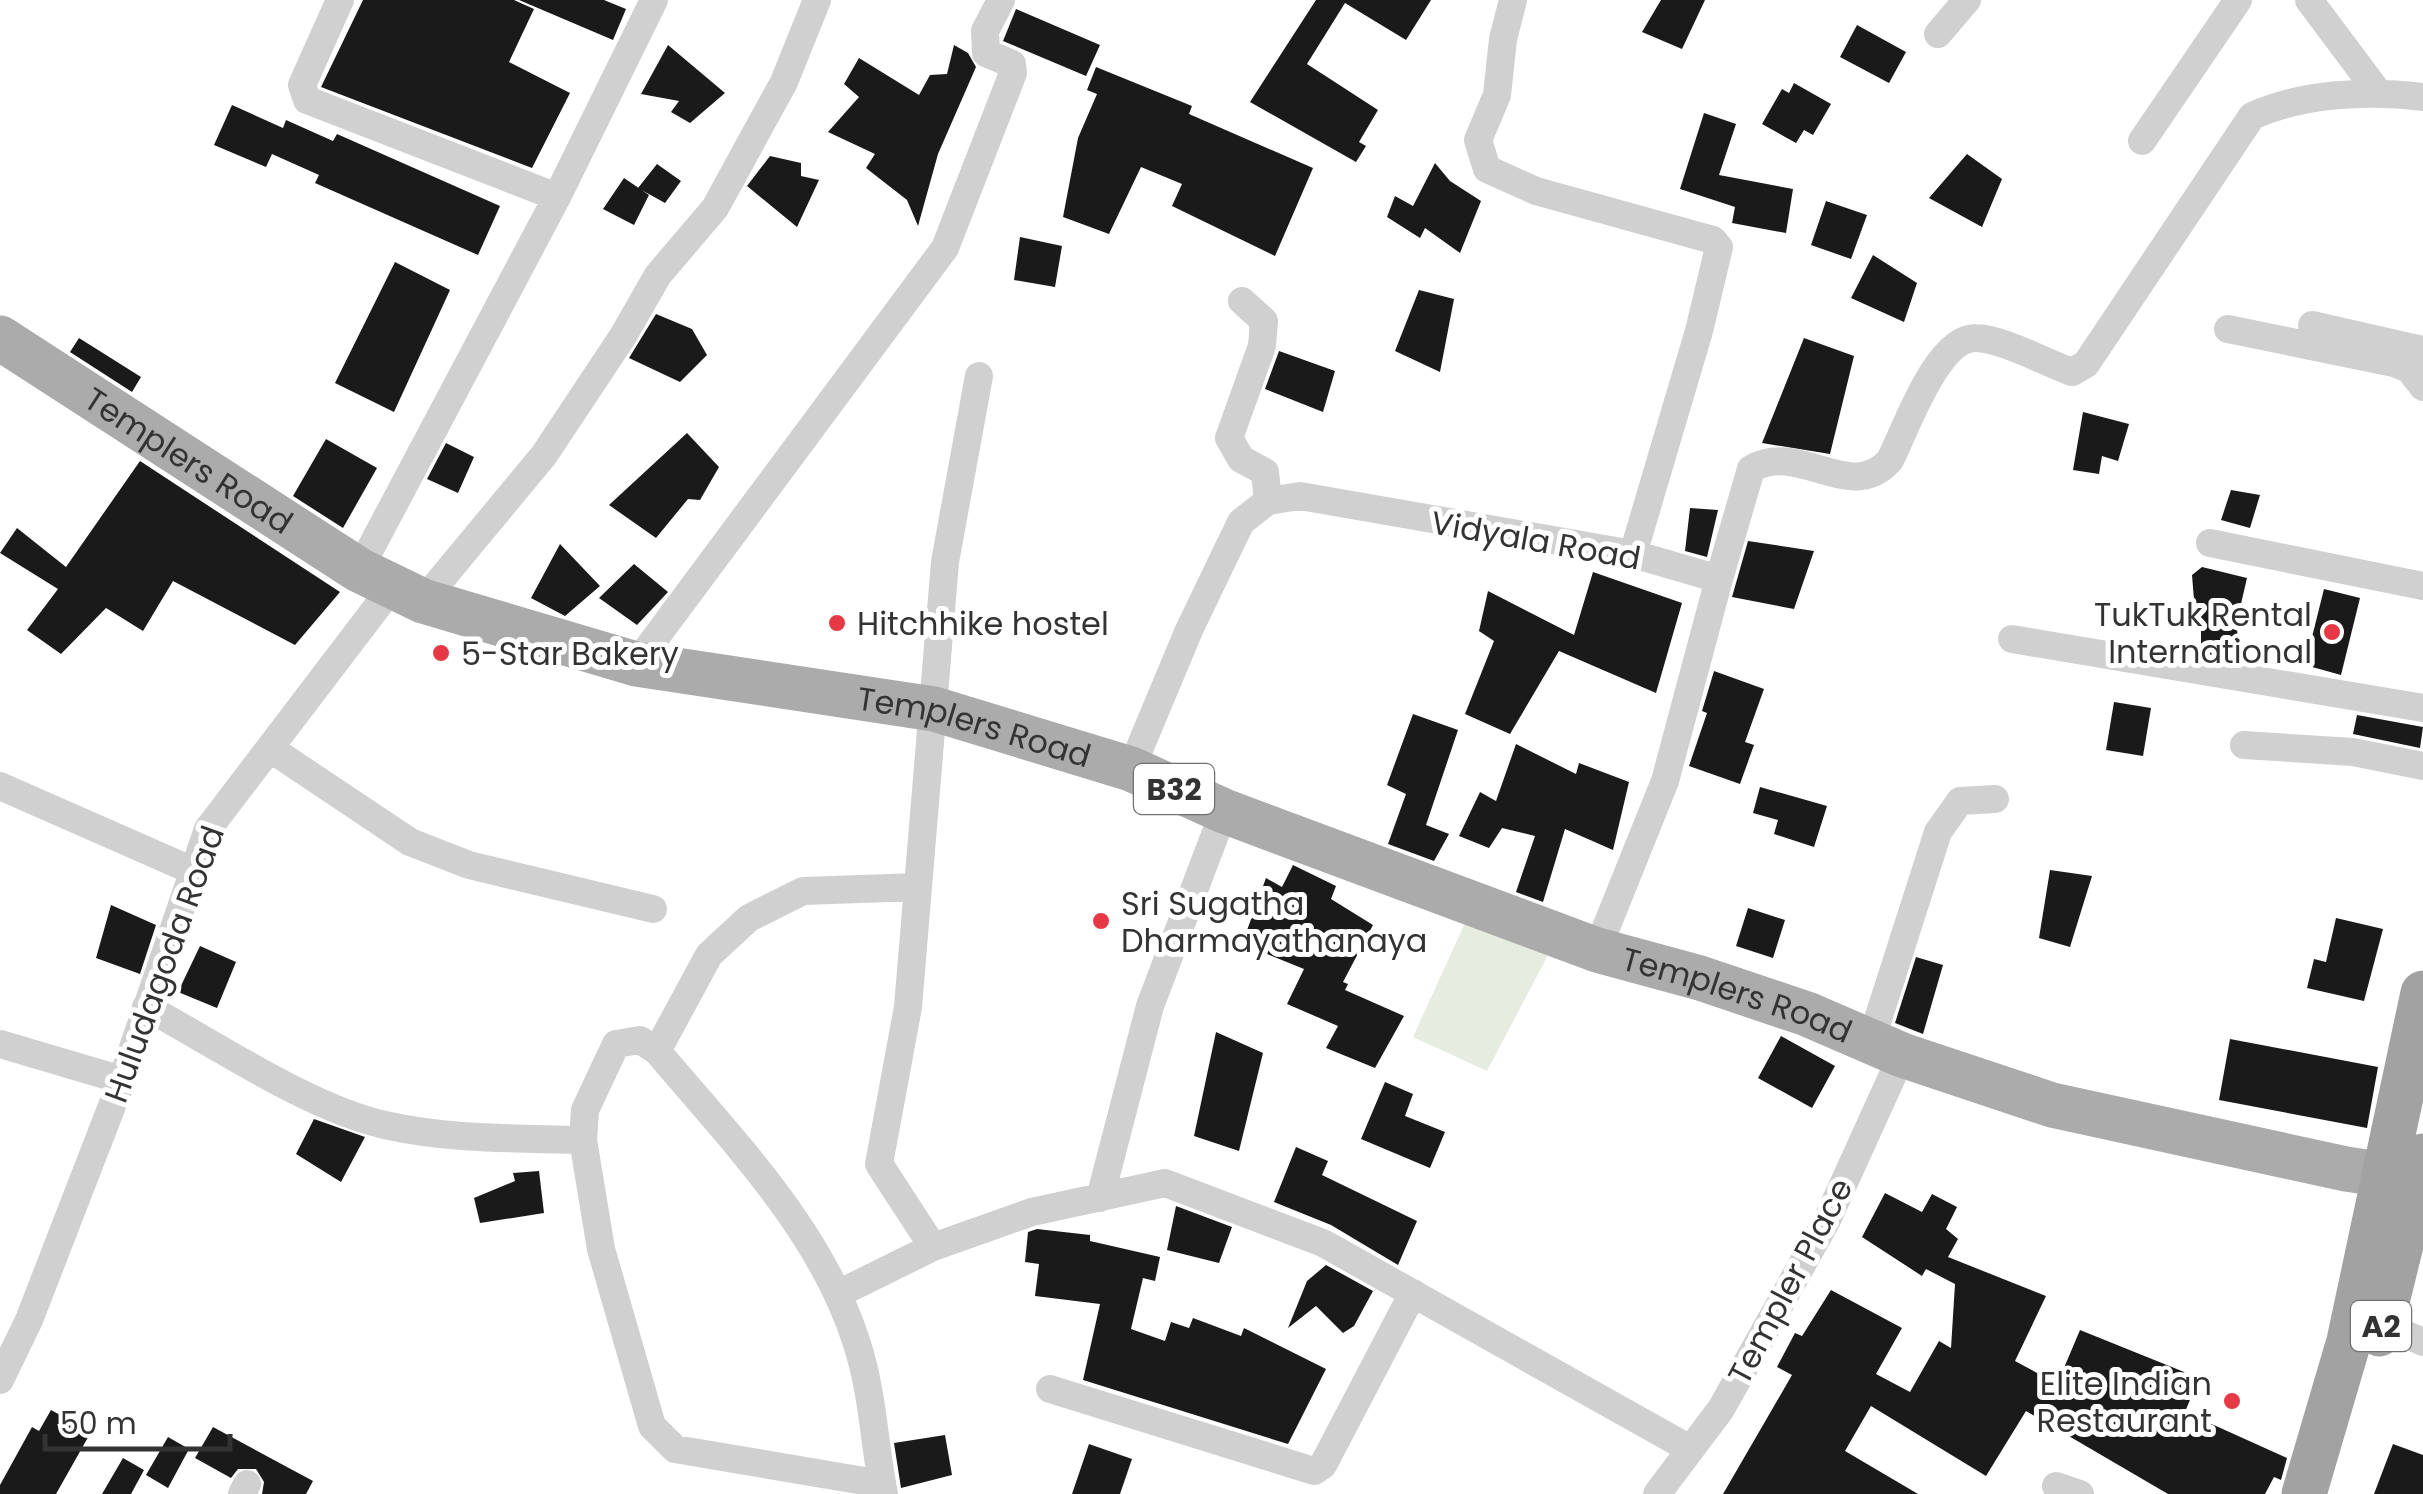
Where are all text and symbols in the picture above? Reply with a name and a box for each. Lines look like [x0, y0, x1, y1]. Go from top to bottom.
street label: Templers Road [76, 376, 302, 544]
street label: Vidyala Road [1428, 499, 1644, 581]
place label: TukTuk Rental International [2094, 592, 2312, 674]
place label: Hitchhike hostel [857, 601, 1109, 646]
marker: Hitchhike hostel [826, 612, 848, 634]
marker: TukTuk Rental International [2321, 621, 2343, 643]
place label: 5-Star Bakery [461, 631, 679, 676]
marker: 5-Star Bakery [430, 642, 452, 664]
street label: Templers Road [854, 675, 1096, 778]
road number: B32 [1134, 764, 1214, 814]
street label: Huludagoda Road [93, 819, 235, 1109]
place label: Sri Sugatha Dharmayathanaya [1121, 881, 1427, 963]
marker: Sri Sugatha Dharmayathanaya [1090, 910, 1112, 932]
street label: Templers Road [1617, 935, 1859, 1053]
street label: Templer Place [1717, 1170, 1863, 1392]
road number: A2 [2351, 1301, 2411, 1351]
place label: Elite Indian Restaurant [2037, 1361, 2212, 1443]
scale bar [45, 1389, 230, 1451]
marker: Elite Indian Restaurant [2221, 1390, 2243, 1412]
text: 50 m [60, 1402, 137, 1445]

